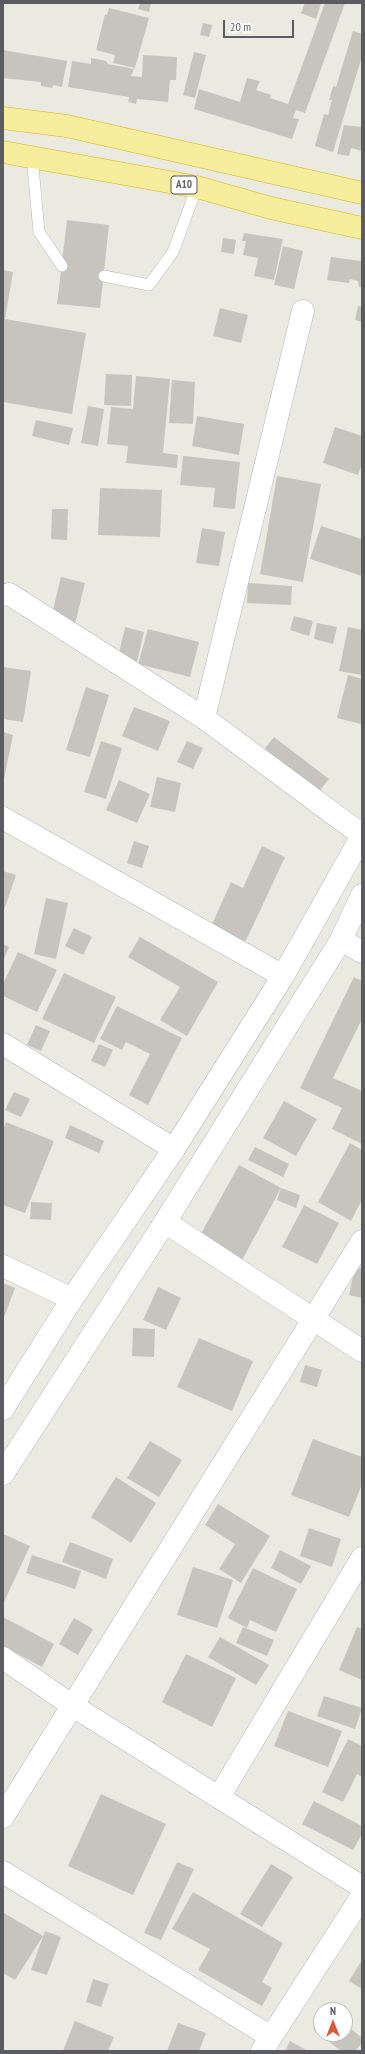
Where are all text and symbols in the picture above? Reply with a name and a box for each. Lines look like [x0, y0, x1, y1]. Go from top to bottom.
scale bar [225, 12, 296, 38]
text: 20 m [230, 19, 251, 34]
road number: A10 [171, 176, 197, 194]
north arrow [313, 2002, 353, 2042]
text: N [330, 2004, 336, 2018]

